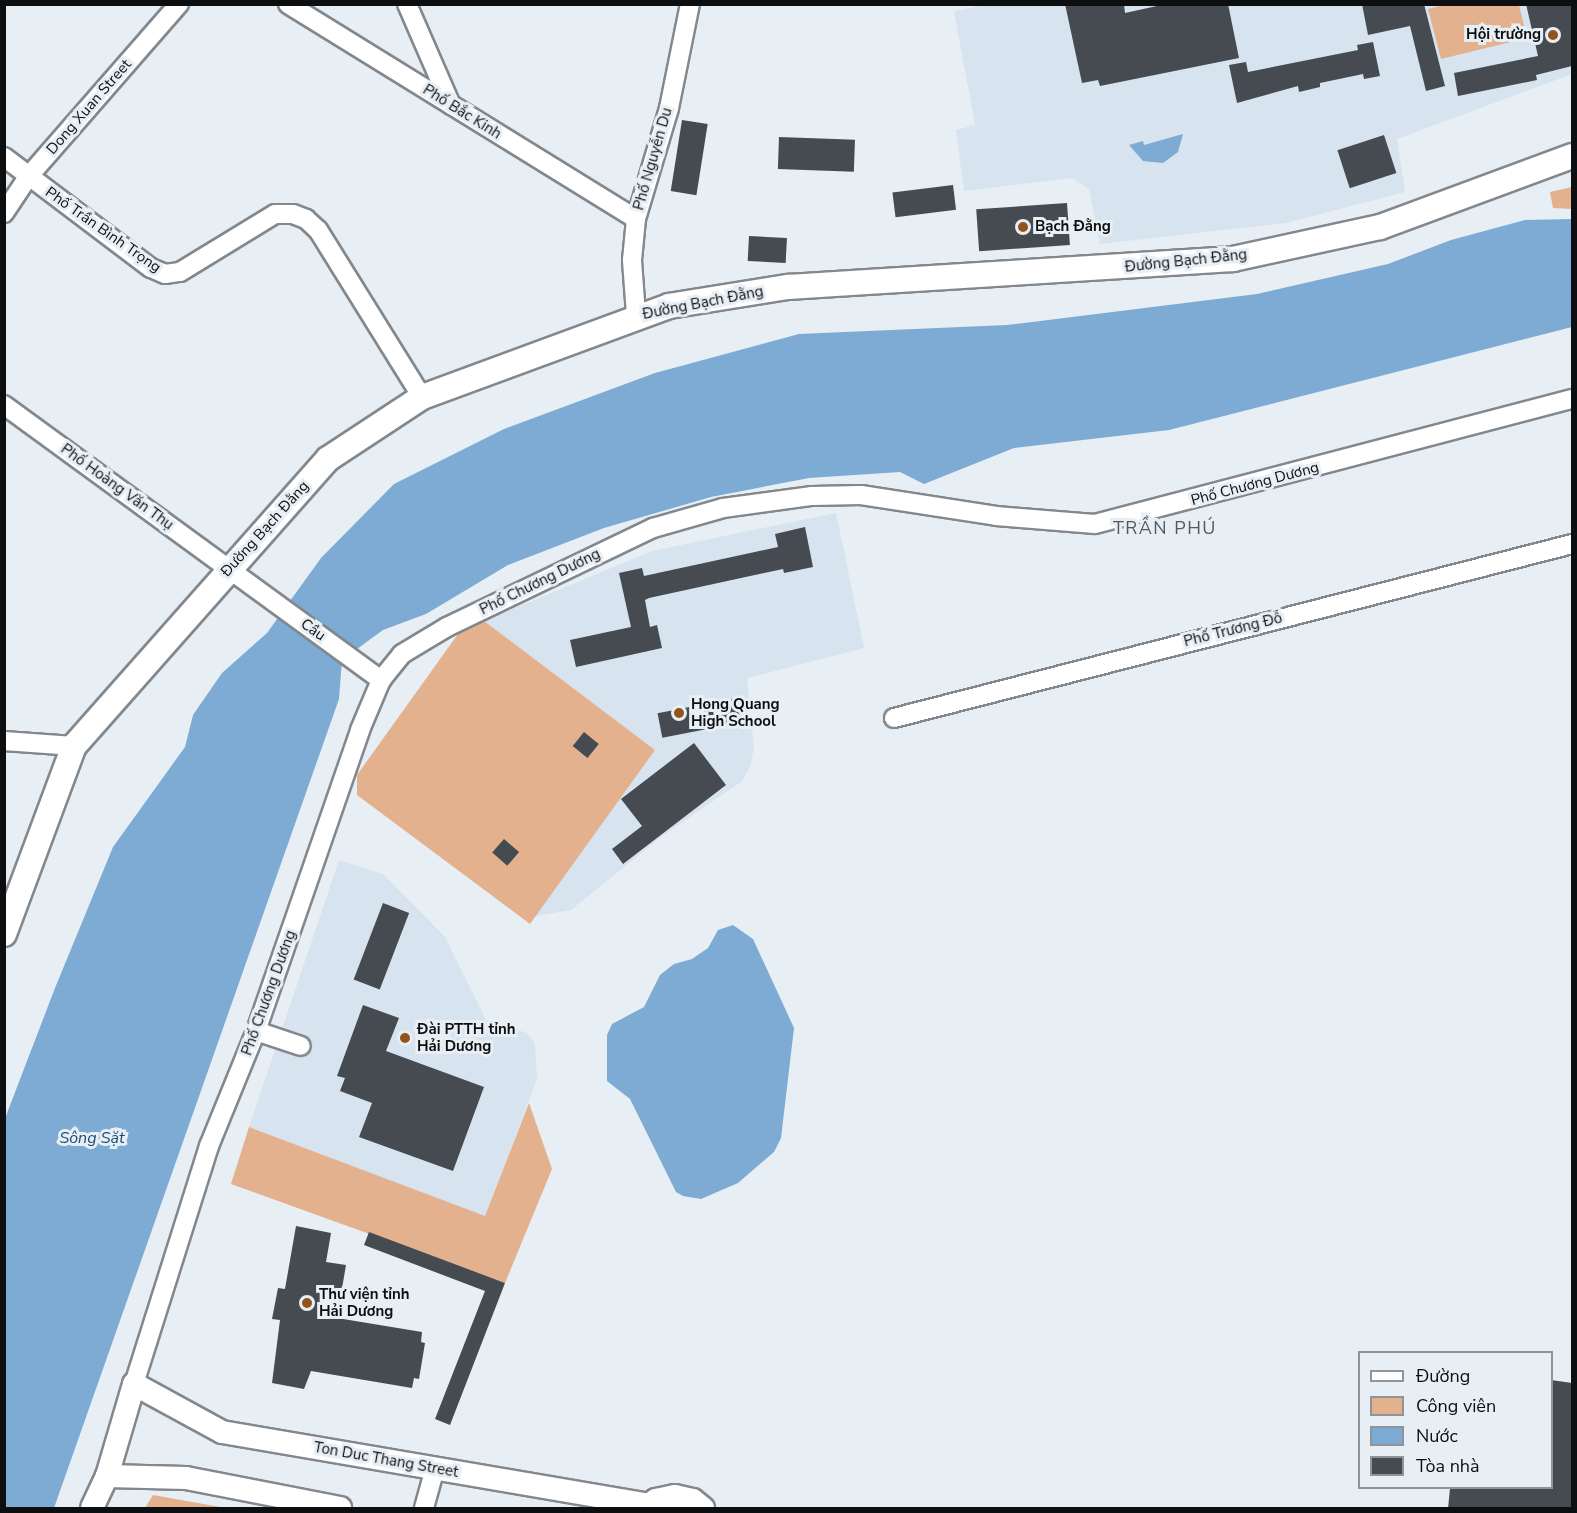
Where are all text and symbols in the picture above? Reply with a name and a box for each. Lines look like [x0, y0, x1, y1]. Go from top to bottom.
place label: Hội trường [1466, 26, 1541, 44]
marker: Hội trường [1546, 28, 1560, 42]
street label: Dong Xuan Street [43, 56, 135, 158]
street label: Phố Bắc Kinh [419, 81, 505, 143]
street label: Phố Nguyễn Du [630, 106, 676, 212]
street label: Phố Trần Bình Trọng [42, 183, 164, 277]
place label: Bạch Đằng [1035, 218, 1111, 236]
marker: Bạch Đằng [1016, 220, 1030, 234]
street label: Đường Bạch Đằng [1124, 246, 1248, 276]
street label: Đường Bạch Đằng [641, 282, 765, 324]
street label: Phố Hoàng Văn Thụ [57, 440, 177, 534]
street label: Phố Chương Dương [1189, 458, 1321, 510]
street label: Đường Bạch Đằng [217, 477, 313, 581]
district label: TRẦN PHÚ [1113, 517, 1217, 539]
street label: Phố Chương Dương [477, 545, 603, 619]
street label: Phố Trương Đỗ [1182, 609, 1284, 651]
street label: Cầu [297, 615, 329, 645]
place label: Hong Quang High School [691, 695, 780, 730]
marker: Hong Quang High School [672, 706, 686, 720]
street label: Phố Chương Dương [238, 928, 300, 1058]
place label: Đài PTTH tỉnh Hải Dương [417, 1020, 516, 1055]
marker: Đài PTTH tỉnh Hải Dương [398, 1031, 412, 1045]
water label: Sông Sặt [59, 1128, 125, 1148]
place label: Thư viện tỉnh Hải Dương [319, 1285, 410, 1320]
marker: Thư viện tỉnh Hải Dương [300, 1296, 314, 1310]
legend [1358, 1351, 1553, 1489]
text: Đường [1416, 1364, 1470, 1388]
text: Công viên [1416, 1394, 1496, 1418]
text: Nước [1416, 1424, 1458, 1448]
street label: Ton Duc Thang Street [312, 1438, 460, 1482]
text: Tòa nhà [1416, 1454, 1480, 1478]

